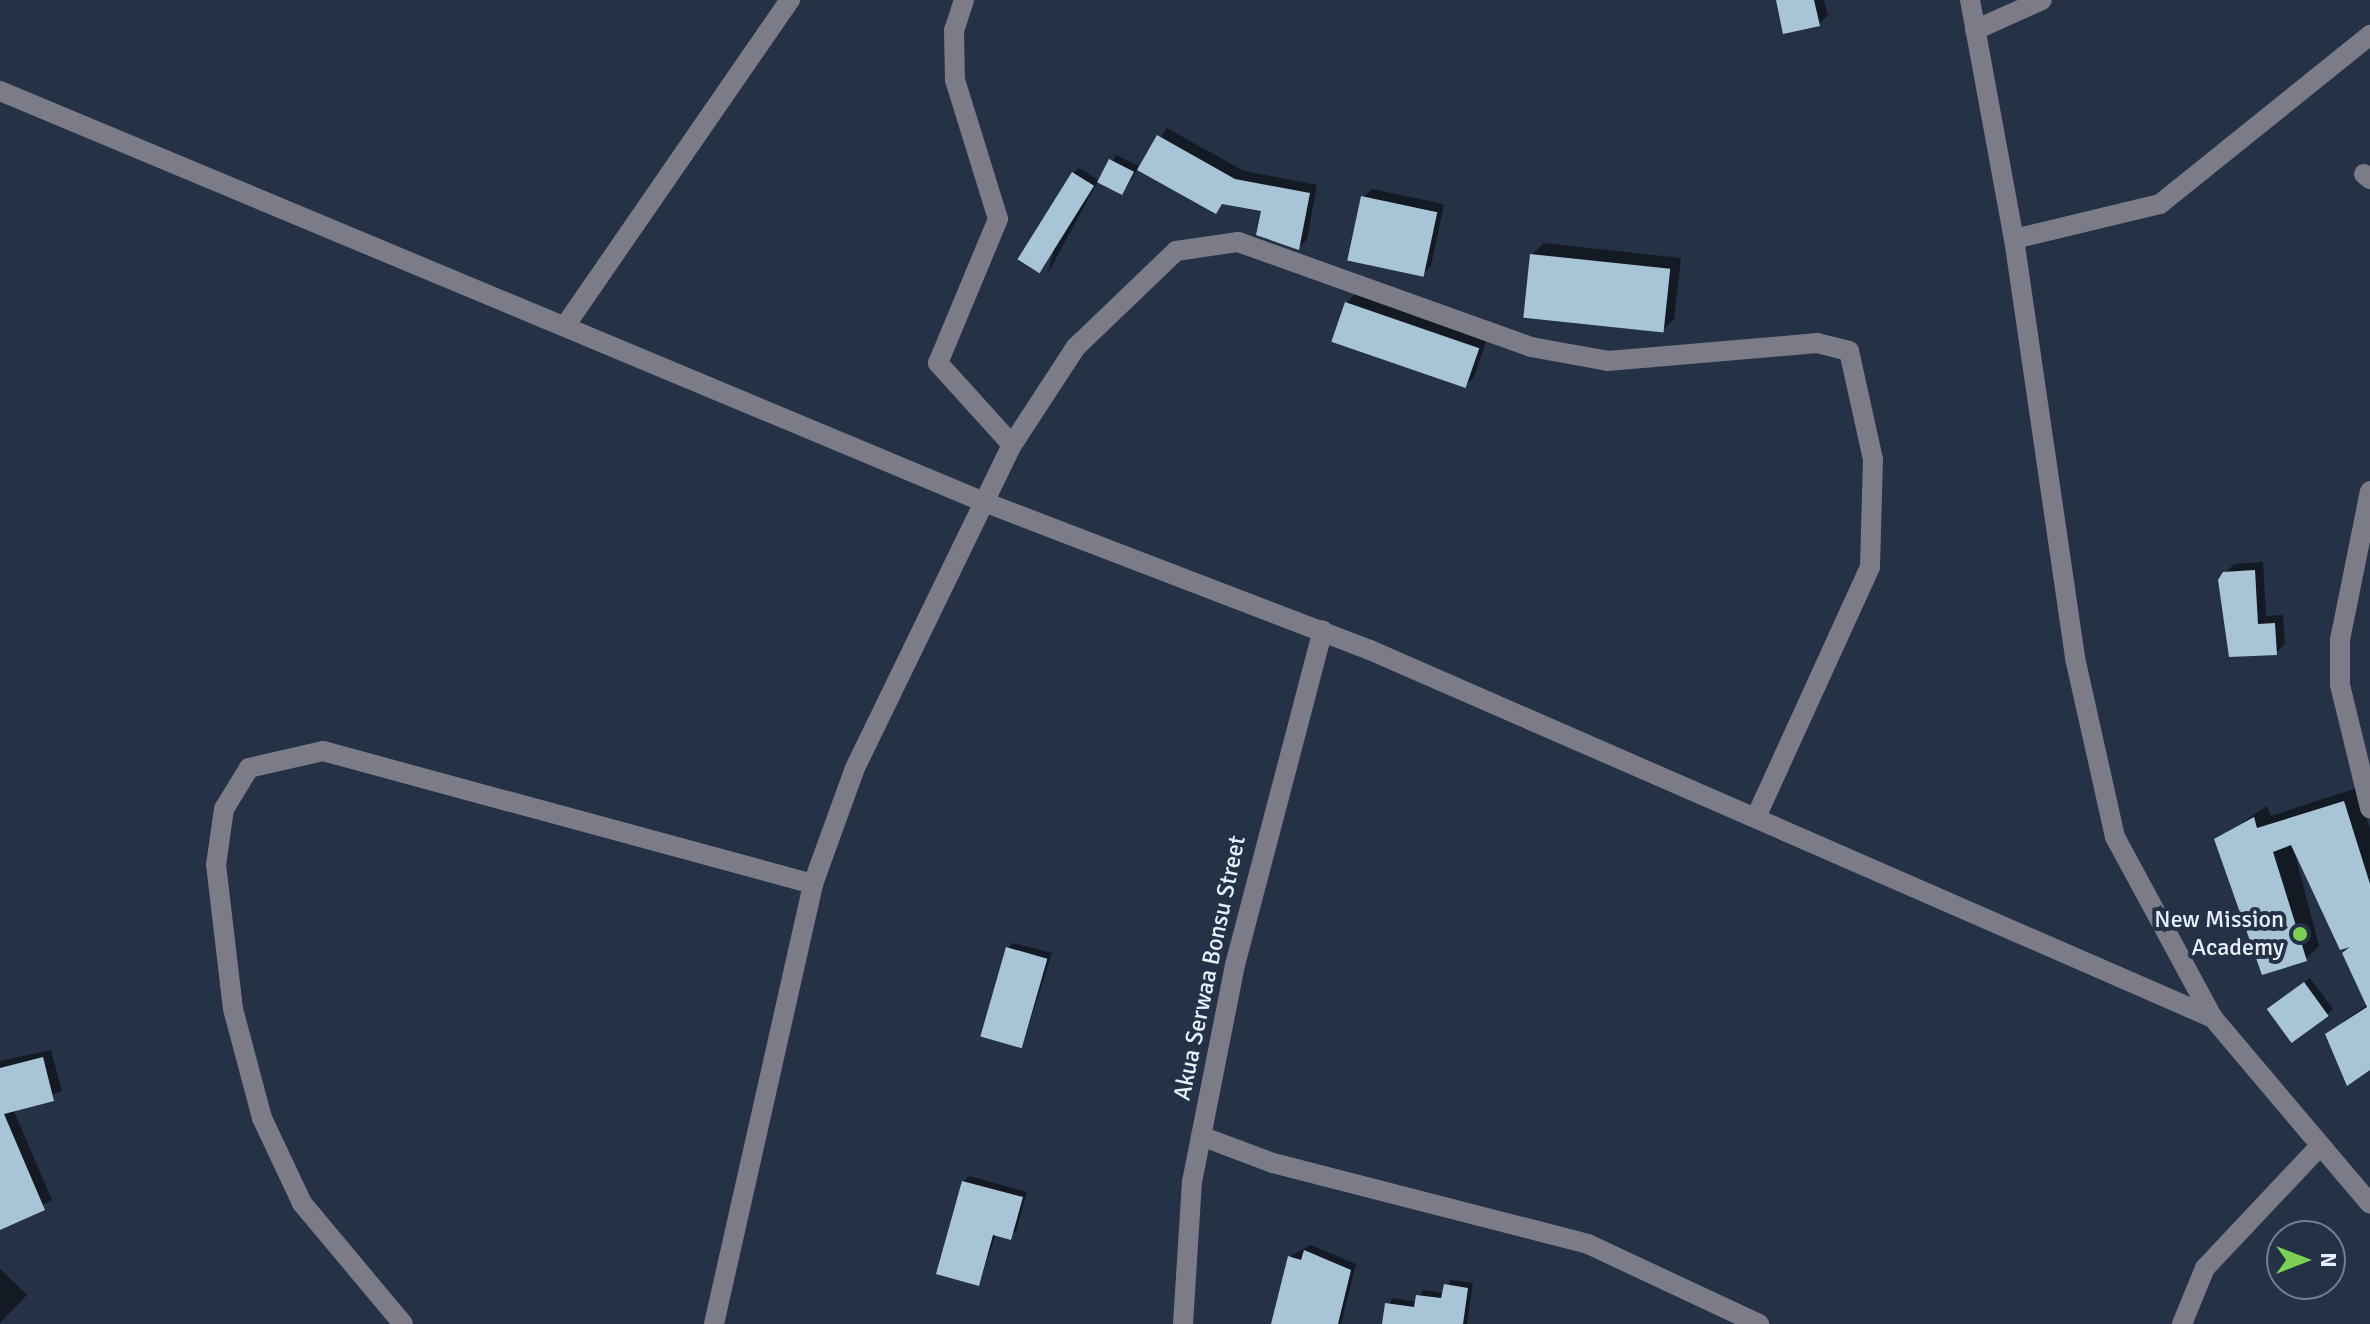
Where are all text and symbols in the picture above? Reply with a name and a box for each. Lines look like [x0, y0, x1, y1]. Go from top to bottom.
street label: Akua Serwaa Bonsu Street [1168, 833, 1252, 1103]
place label: New Mission Academy [2154, 906, 2284, 962]
marker: New Mission Academy [2291, 925, 2309, 943]
north arrow [2266, 1220, 2346, 1300]
text: N [2315, 1252, 2342, 1268]

